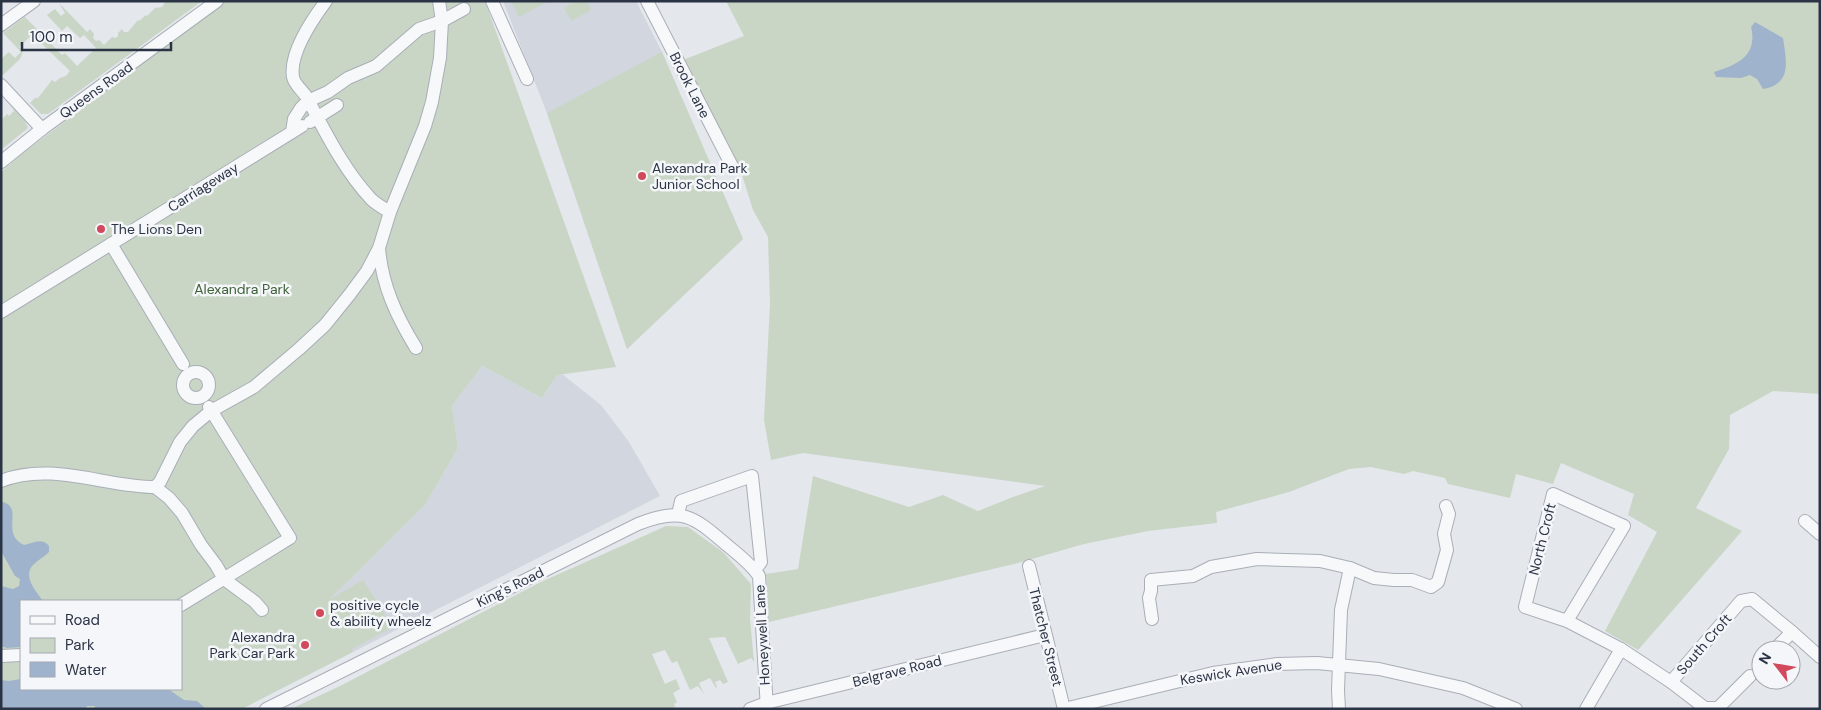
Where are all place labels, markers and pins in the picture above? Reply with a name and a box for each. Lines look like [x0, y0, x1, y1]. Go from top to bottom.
place label: Alexandra Park Junior School [652, 159, 748, 193]
marker: Alexandra Park Junior School [636, 170, 648, 182]
place label: The Lions Den [111, 220, 202, 238]
marker: The Lions Den [95, 223, 107, 235]
place label: positive cycle & ability wheelz [330, 596, 431, 630]
marker: positive cycle & ability wheelz [314, 607, 326, 619]
place label: Alexandra Park Car Park [209, 628, 295, 662]
marker: Alexandra Park Car Park [299, 639, 311, 651]

